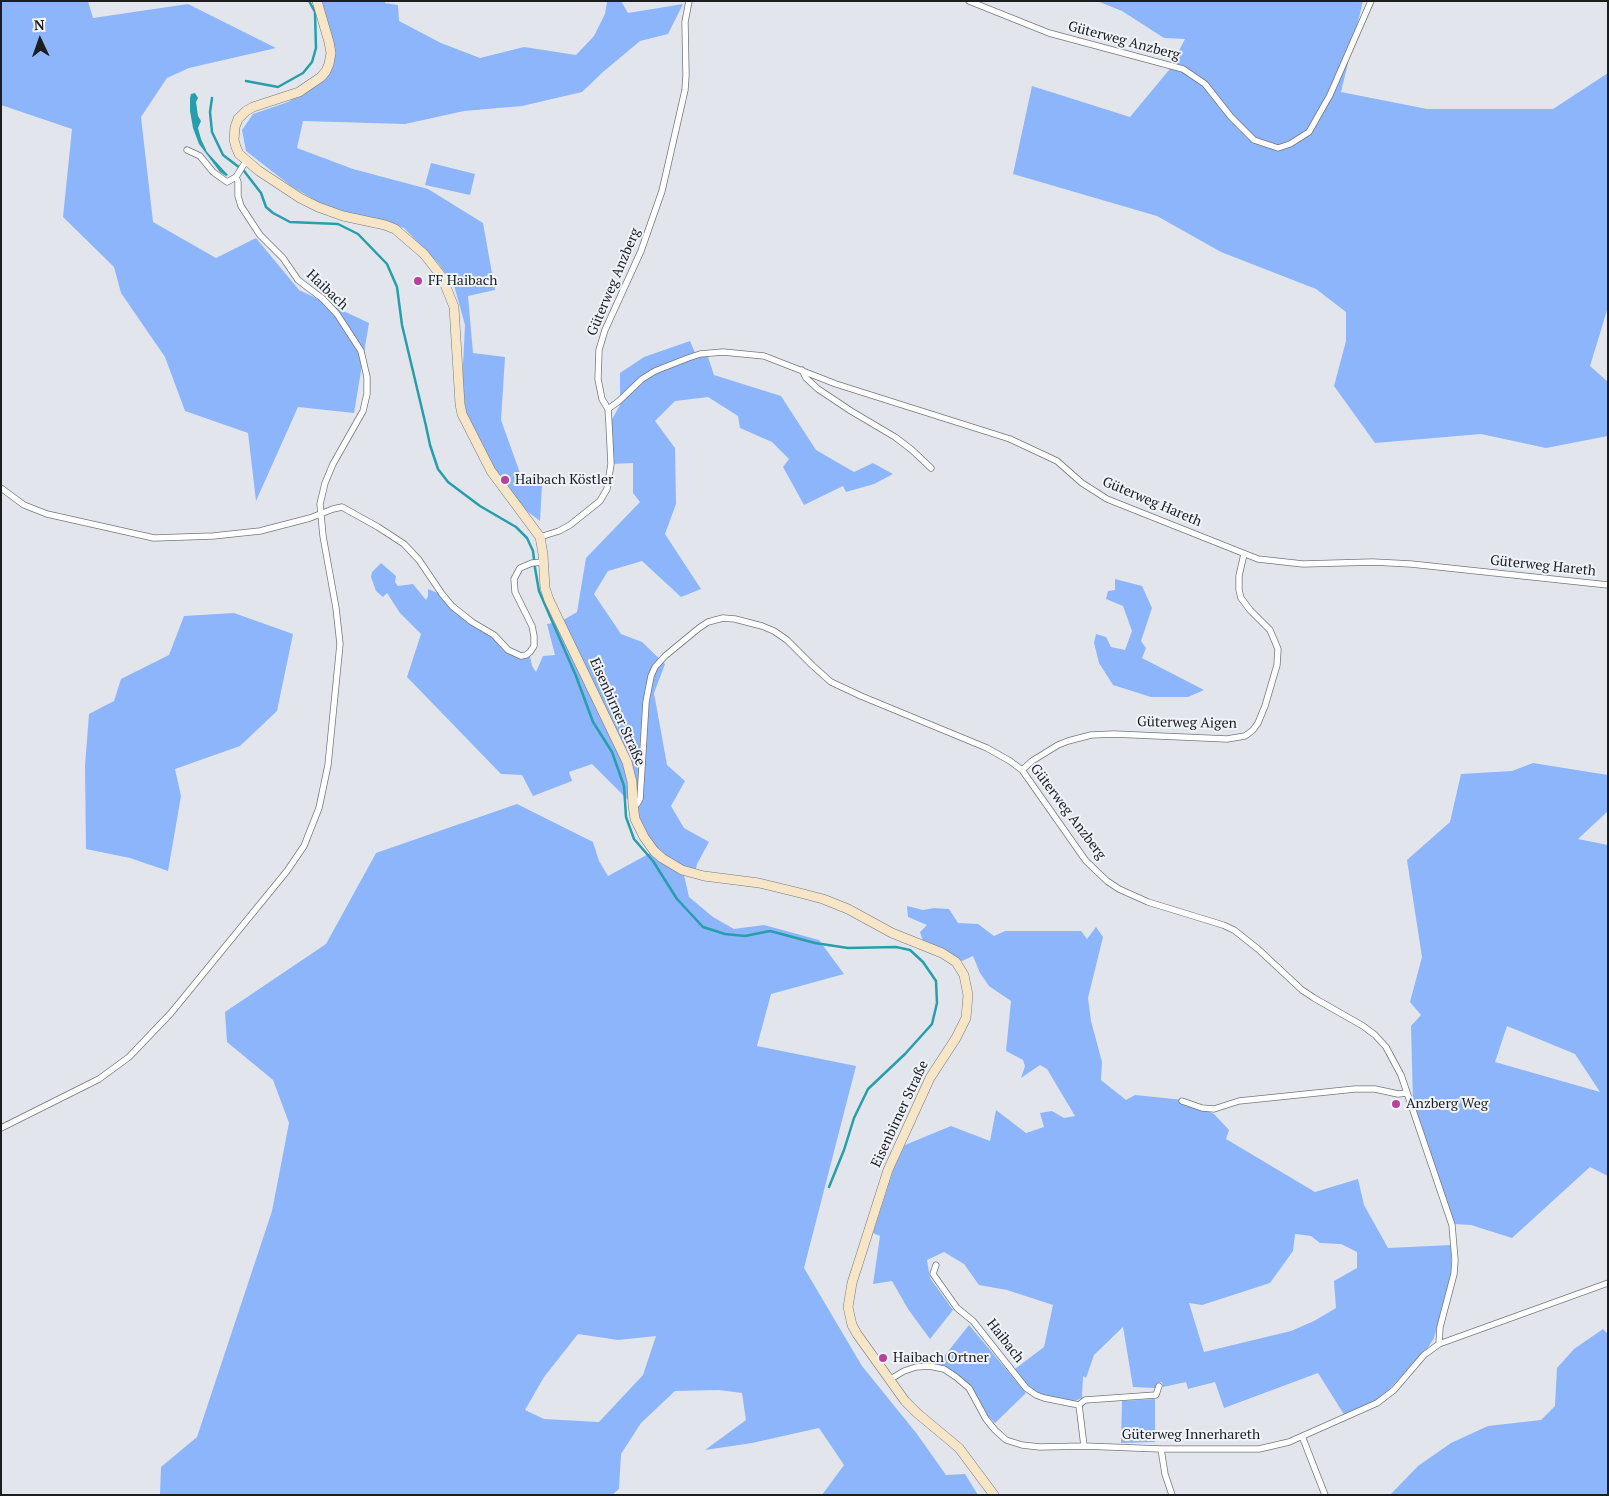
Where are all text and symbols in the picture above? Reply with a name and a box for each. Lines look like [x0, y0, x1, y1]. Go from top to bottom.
north arrow [15, 15, 65, 65]
text: N [33, 15, 45, 34]
street label: Güterweg Anzberg [1066, 18, 1182, 64]
street label: Güterweg Anzberg [584, 226, 644, 338]
street label: Haibach [303, 266, 351, 314]
place label: FF Haibach [428, 273, 498, 289]
marker: FF Haibach [412, 275, 424, 287]
place label: Haibach Köstler [515, 472, 613, 488]
street label: Güterweg Hareth [1100, 473, 1204, 531]
marker: Haibach Köstler [499, 474, 511, 486]
street label: Güterweg Hareth [1489, 552, 1597, 580]
street label: Eisenbirner Straße [586, 655, 648, 769]
street label: Güterweg Aigen [1137, 714, 1237, 732]
street label: Güterweg Anzberg [1027, 761, 1109, 863]
street label: Eisenbirner Straße [868, 1058, 932, 1170]
place label: Anzberg Weg [1406, 1096, 1488, 1112]
marker: Anzberg Weg [1390, 1098, 1402, 1110]
street label: Haibach [983, 1316, 1027, 1366]
place label: Haibach Ortner [893, 1350, 989, 1366]
marker: Haibach Ortner [877, 1352, 889, 1364]
street label: Güterweg Innerhareth [1122, 1427, 1260, 1443]

